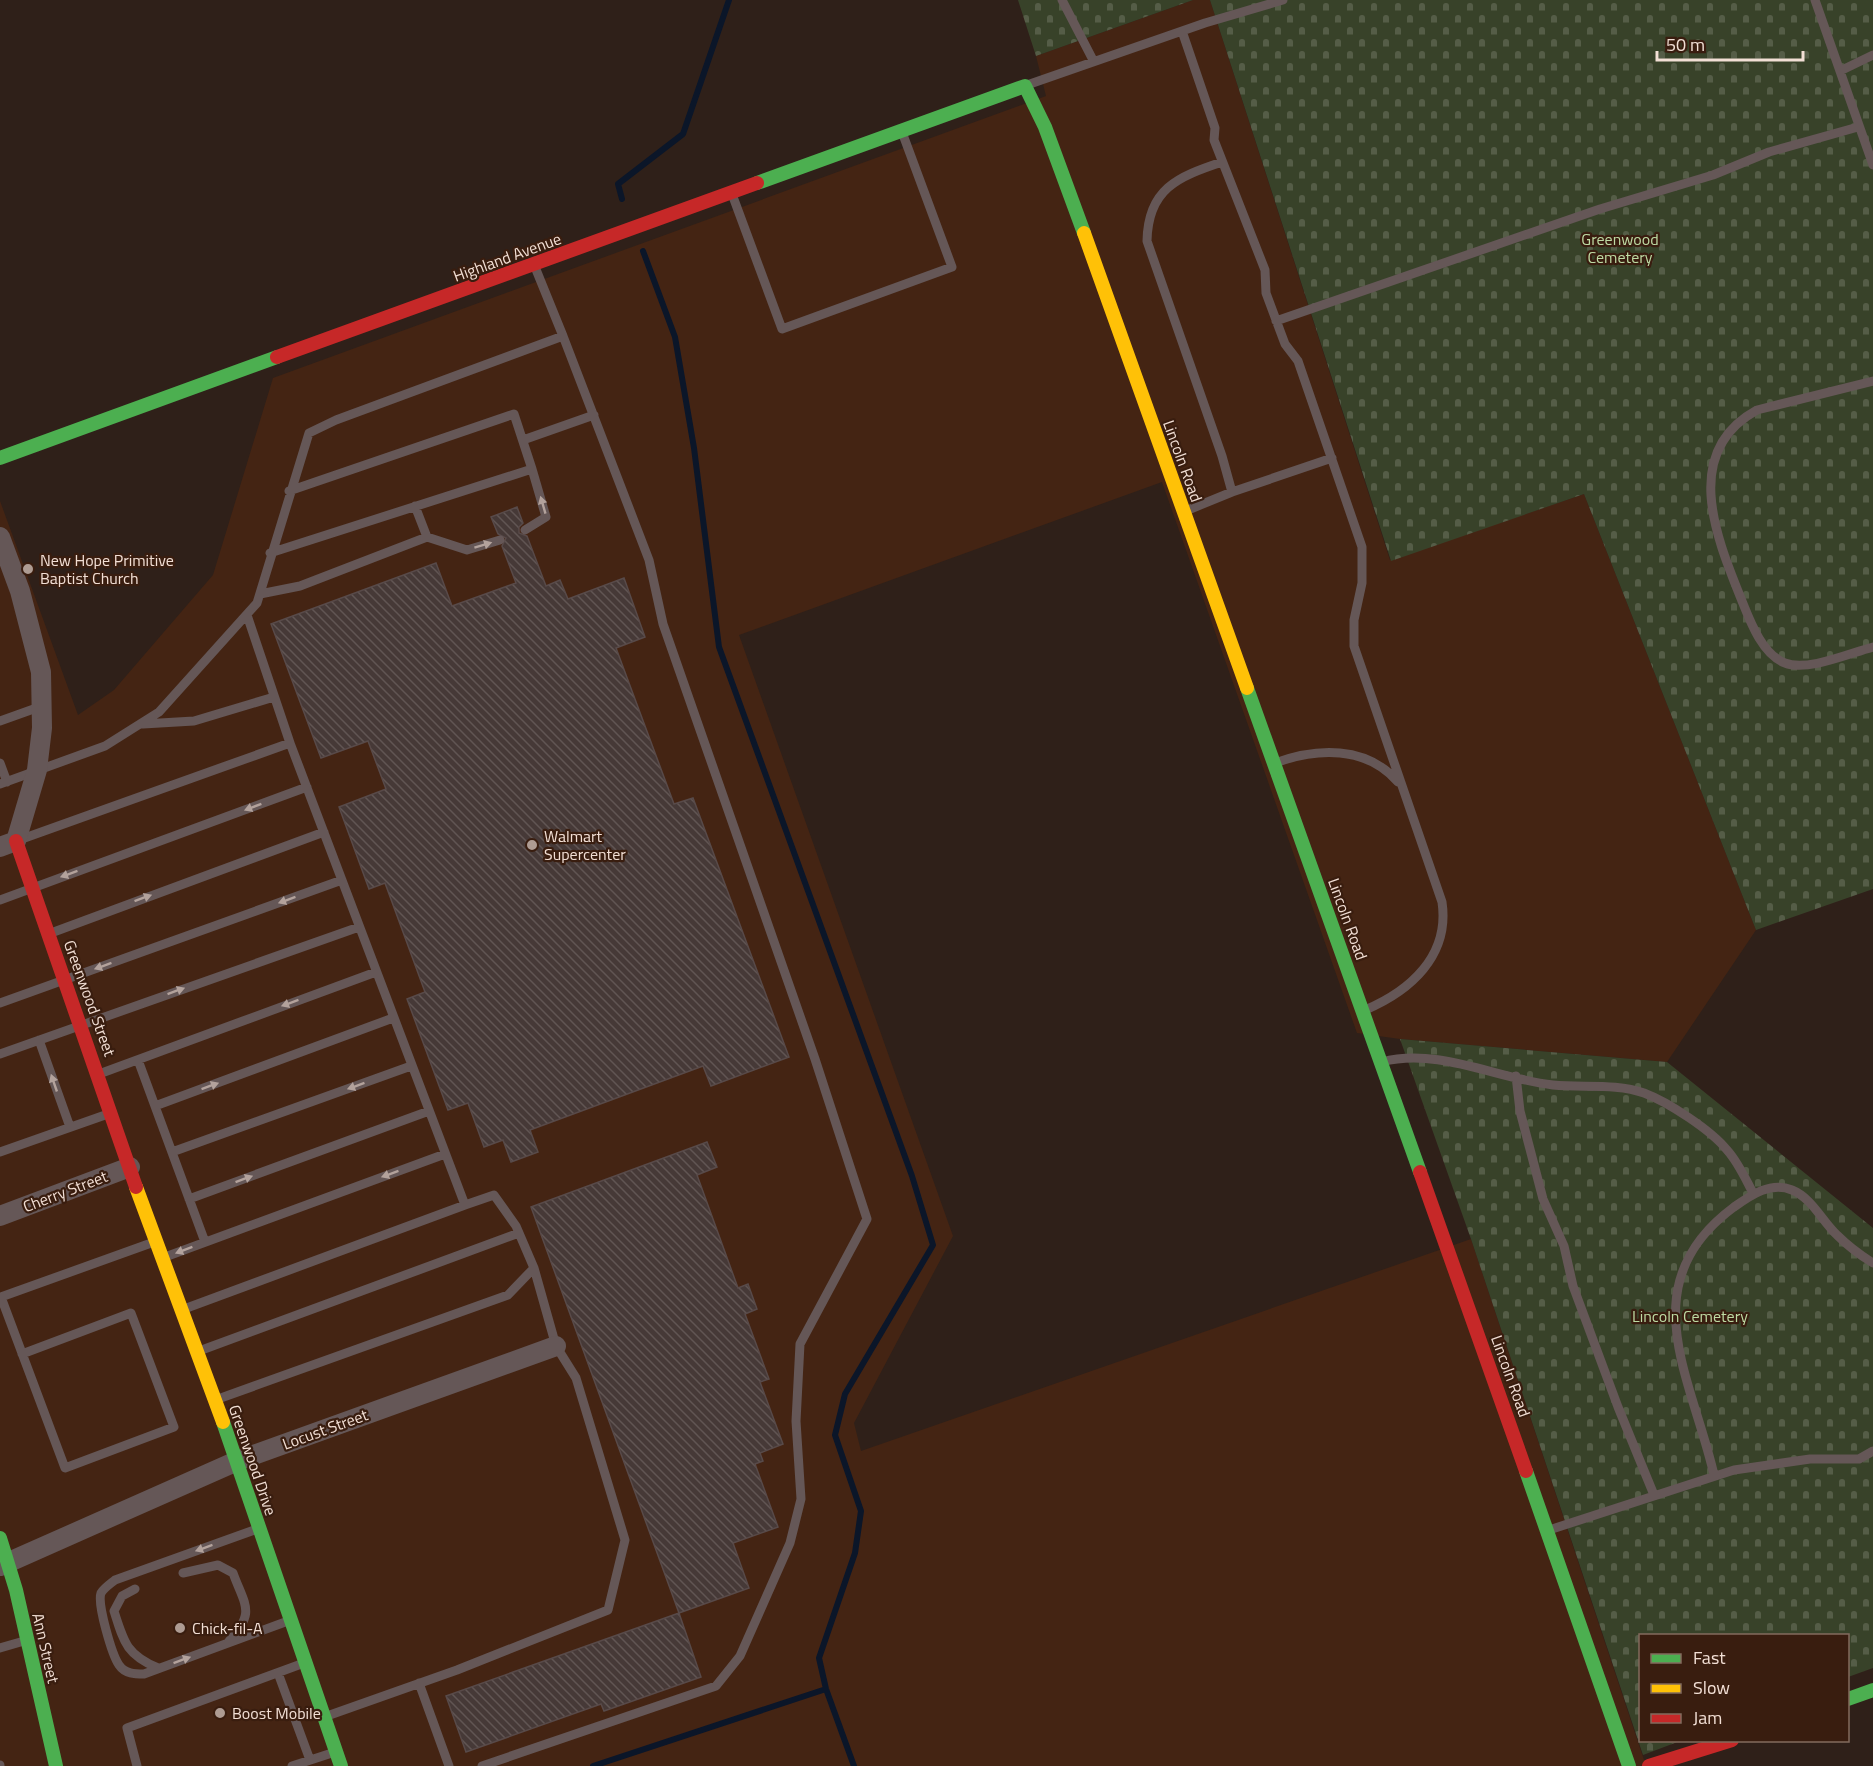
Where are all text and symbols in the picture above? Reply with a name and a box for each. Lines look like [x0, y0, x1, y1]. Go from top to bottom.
scale bar [1657, 24, 1802, 62]
text: 50 m [1666, 31, 1705, 58]
street label: Highland Avenue [450, 226, 564, 288]
park label: Greenwood Cemetery [1581, 227, 1659, 269]
street label: Lincoln Road [1157, 417, 1209, 505]
one-way arrow [537, 496, 547, 514]
one-way arrow [474, 540, 492, 549]
place label: New Hope Primitive Baptist Church [40, 548, 174, 590]
marker: New Hope Primitive Baptist Church [21, 562, 35, 576]
one-way arrow [243, 803, 261, 813]
place label: Walmart Supercenter [544, 824, 626, 866]
marker: Walmart Supercenter [525, 838, 539, 852]
one-way arrow [60, 870, 78, 880]
street label: Lincoln Road [1322, 875, 1374, 963]
one-way arrow [134, 893, 152, 903]
one-way arrow [278, 895, 296, 905]
street label: Greenwood Street [58, 937, 122, 1060]
one-way arrow [94, 962, 112, 972]
one-way arrow [167, 986, 185, 996]
one-way arrow [281, 998, 299, 1008]
one-way arrow [49, 1074, 59, 1092]
one-way arrow [201, 1081, 219, 1090]
one-way arrow [347, 1082, 365, 1092]
street label: Cherry Street [19, 1164, 111, 1218]
one-way arrow [381, 1170, 399, 1180]
one-way arrow [235, 1174, 253, 1183]
one-way arrow [175, 1246, 193, 1255]
park label: Lincoln Cemetery [1632, 1304, 1748, 1328]
street label: Lincoln Road [1485, 1332, 1537, 1420]
street label: Greenwood Drive [223, 1401, 283, 1519]
street label: Locust Street [279, 1402, 371, 1456]
one-way arrow [195, 1543, 213, 1553]
street label: Ann Street [26, 1610, 66, 1686]
place label: Chick-fil-A [192, 1616, 263, 1640]
marker: Chick-fil-A [173, 1621, 187, 1635]
legend [1639, 1634, 1849, 1742]
text: Fast [1693, 1644, 1726, 1671]
one-way arrow [173, 1654, 191, 1664]
text: Slow [1693, 1674, 1730, 1701]
place label: Boost Mobile [232, 1701, 321, 1725]
text: Jam [1693, 1704, 1722, 1731]
marker: Boost Mobile [213, 1706, 227, 1720]

